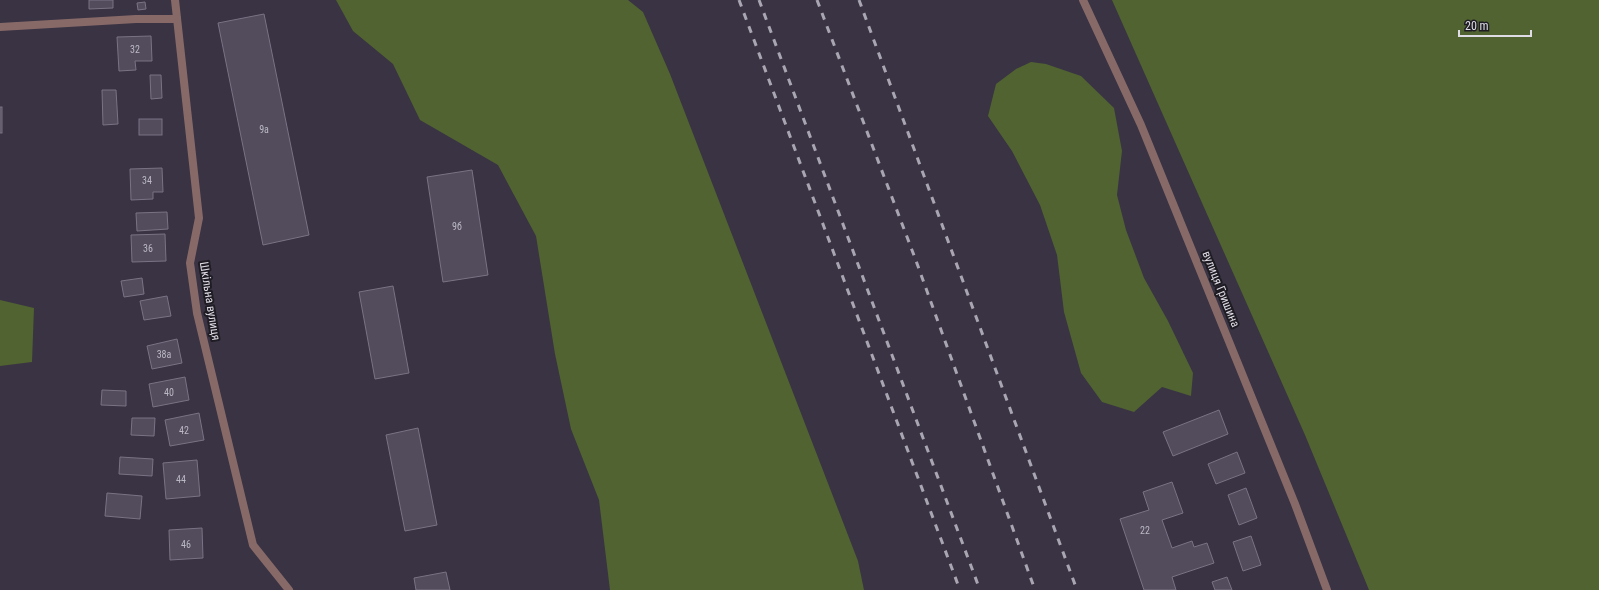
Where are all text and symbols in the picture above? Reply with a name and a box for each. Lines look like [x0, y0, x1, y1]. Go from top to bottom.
scale bar [1459, 12, 1531, 38]
text: 20 m [1465, 19, 1489, 33]
house number: 32 [130, 44, 140, 55]
house number: 9а [259, 124, 269, 135]
house number: 34 [142, 175, 152, 186]
house number: 9б [452, 221, 462, 232]
house number: 36 [143, 243, 153, 254]
street label: вулиця Гришина [1199, 249, 1243, 329]
street label: Шкільна вулиця [197, 260, 223, 342]
house number: 38а [157, 349, 172, 360]
house number: 40 [164, 387, 174, 398]
house number: 42 [179, 425, 189, 436]
house number: 44 [176, 474, 186, 485]
house number: 22 [1140, 525, 1150, 536]
house number: 46 [181, 539, 191, 550]

